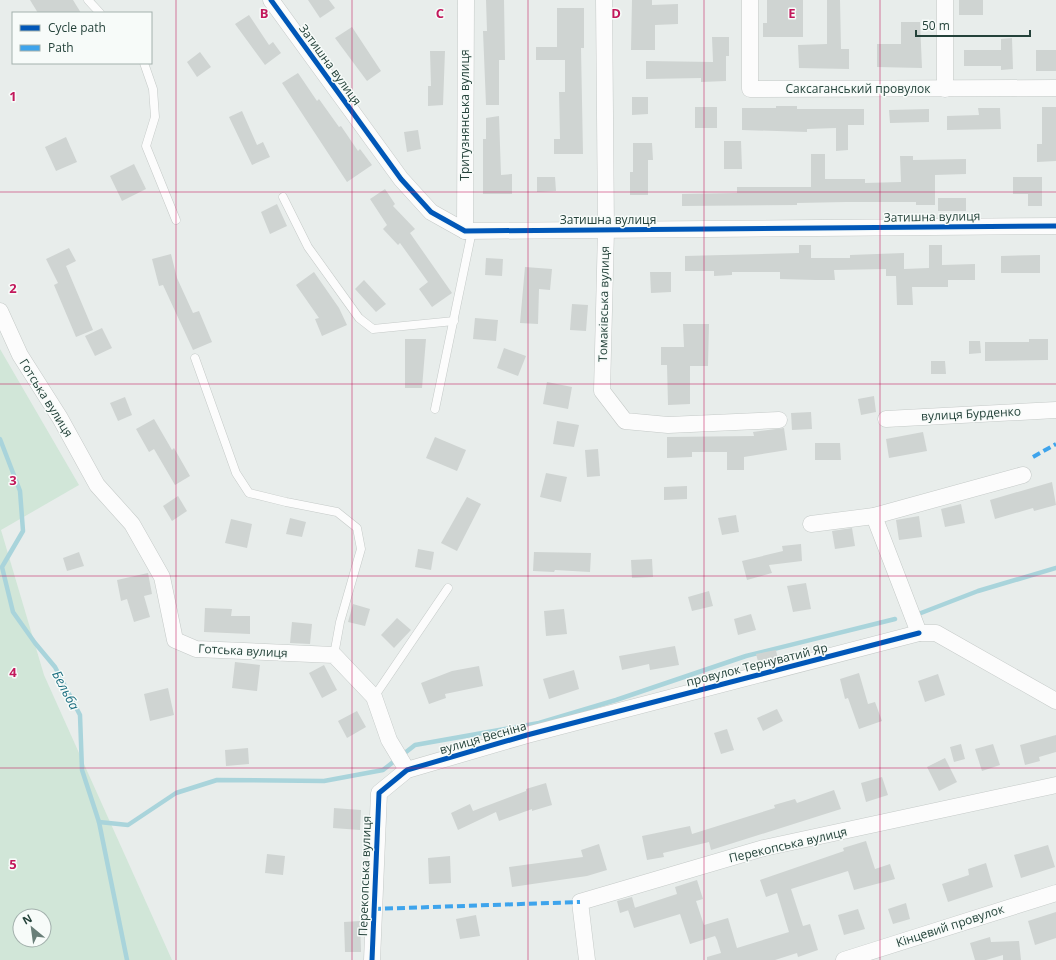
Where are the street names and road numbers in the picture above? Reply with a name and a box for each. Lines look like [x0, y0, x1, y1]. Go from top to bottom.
street label: Затишна вулиця [295, 21, 366, 109]
street label: Тритузнянська вулиця [456, 49, 473, 181]
street label: Саксаганський провулок [786, 80, 931, 97]
street label: Затишна вулиця [884, 207, 980, 226]
street label: Затишна вулиця [560, 211, 656, 228]
street label: Томаківська вулиця [594, 246, 613, 362]
street label: Готська вулиця [16, 355, 77, 440]
street label: вулиця Бурденко [921, 402, 1021, 425]
street label: провулок Тернуватий Яр [684, 639, 829, 690]
street label: Готська вулиця [198, 640, 288, 661]
street label: вулиця Весніна [437, 717, 528, 758]
street label: Перекопська вулиця [354, 815, 375, 937]
street label: Перекопська вулиця [727, 823, 849, 866]
street label: Кінцевий провулок [894, 900, 1007, 951]

